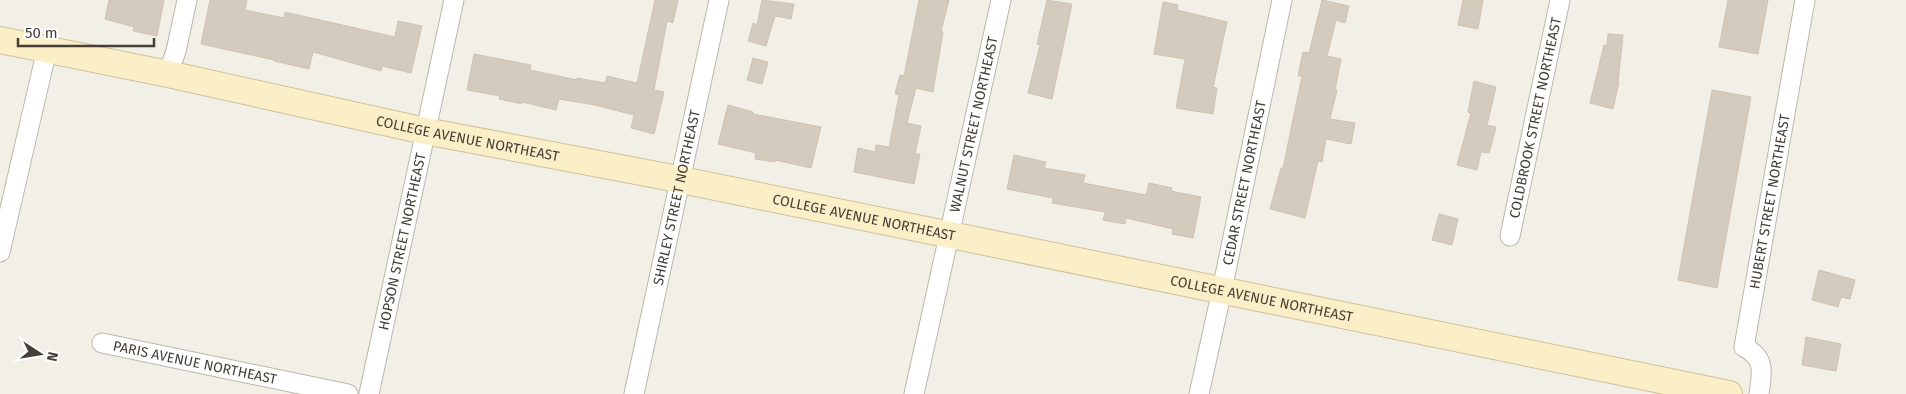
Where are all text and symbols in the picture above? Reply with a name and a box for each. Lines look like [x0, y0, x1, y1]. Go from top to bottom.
scale bar [18, 15, 154, 47]
street label: COLDBROOK STREET NORTHEAST [1506, 15, 1565, 220]
text: 50 m [25, 24, 58, 42]
street label: WALNUT STREET NORTHEAST [946, 34, 1001, 214]
street label: CEDAR STREET NORTHEAST [1219, 98, 1270, 267]
street label: SHIRLEY STREET NORTHEAST [649, 107, 704, 287]
street label: COLLEGE AVENUE NORTHEAST [375, 112, 561, 165]
street label: HUBERT STREET NORTHEAST [1746, 112, 1793, 290]
street label: HOPSON STREET NORTHEAST [374, 150, 429, 332]
street label: COLLEGE AVENUE NORTHEAST [771, 190, 958, 244]
street label: COLLEGE AVENUE NORTHEAST [1169, 272, 1355, 326]
north arrow [15, 329, 65, 379]
street label: PARIS AVENUE NORTHEAST [112, 337, 279, 388]
text: N [43, 350, 62, 363]

